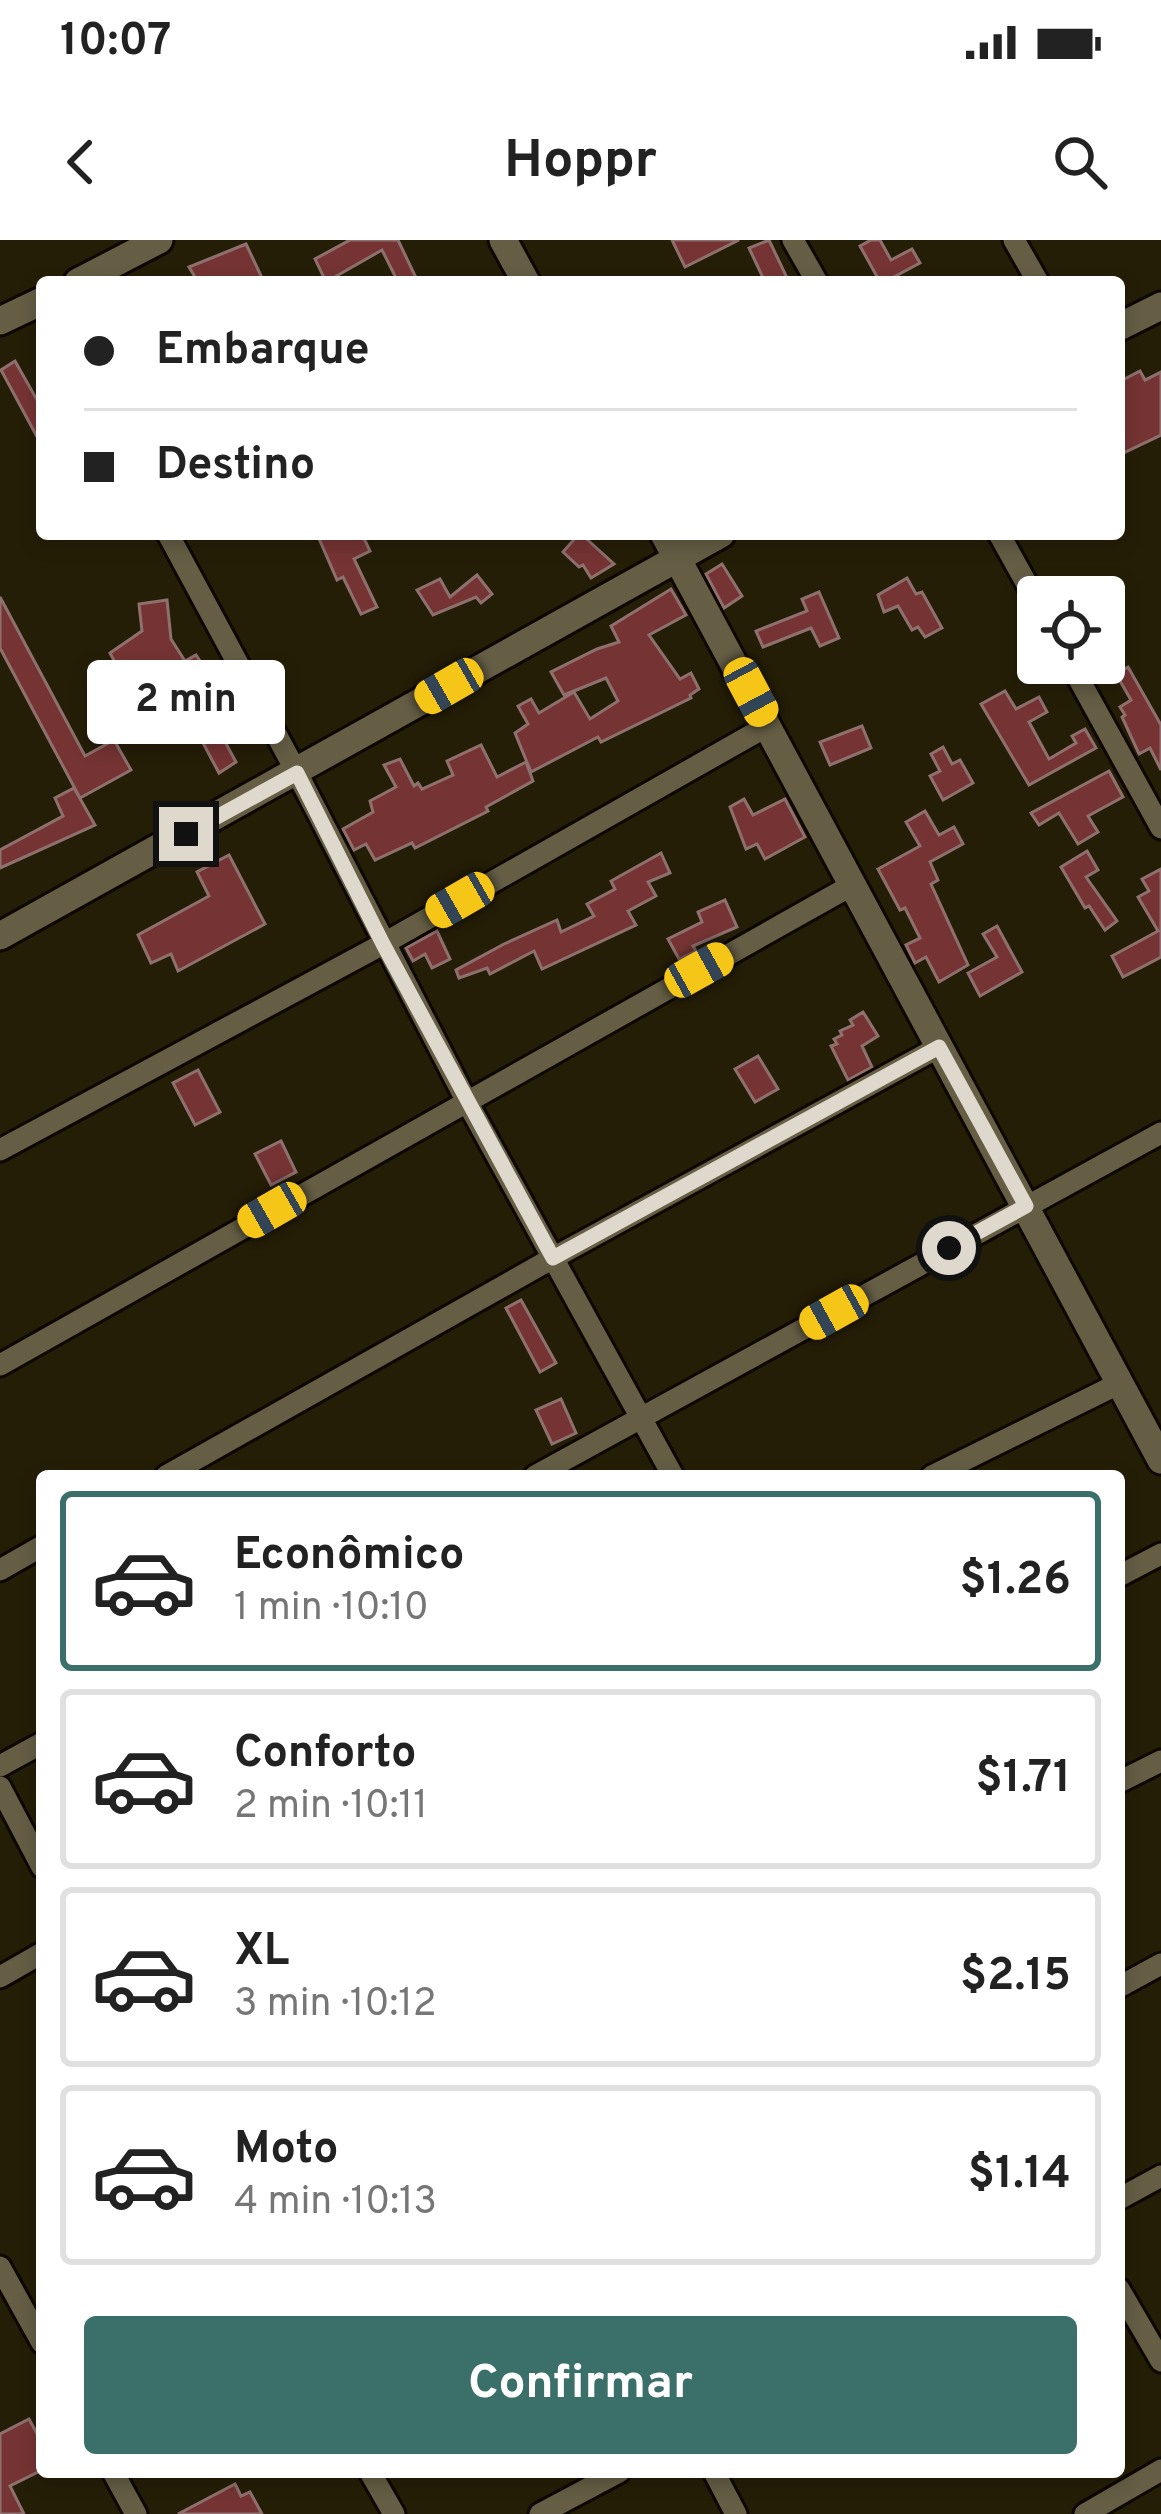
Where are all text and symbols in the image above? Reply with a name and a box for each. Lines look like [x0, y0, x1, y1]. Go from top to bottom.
text: 10:07 [60, 14, 171, 71]
text: Hoppr [504, 128, 657, 197]
icon: back [48, 129, 114, 195]
icon: search [1047, 129, 1113, 195]
text: Embarque [156, 323, 370, 380]
text: Destino [156, 438, 315, 495]
map controls [1017, 576, 1125, 684]
button: locate [1017, 576, 1125, 684]
car [409, 652, 489, 720]
car [718, 652, 784, 732]
callout: 2 min [87, 660, 285, 744]
text: 2 min [135, 677, 237, 726]
route end [159, 807, 213, 861]
car [420, 866, 500, 934]
car [659, 937, 739, 1003]
car [232, 1176, 312, 1244]
route start [922, 1221, 976, 1275]
car [794, 1279, 874, 1345]
icon: car [90, 1527, 198, 1635]
text: Econômico [234, 1528, 464, 1585]
text: $1.26 [960, 1553, 1071, 1610]
text: 1 min · 10:10 [234, 1585, 429, 1634]
icon: car [90, 1725, 198, 1833]
text: Conforto [234, 1726, 417, 1783]
text: $1.71 [976, 1751, 1071, 1808]
text: 2 min · 10:11 [234, 1783, 428, 1832]
icon: car [90, 1923, 198, 2031]
text: XL [234, 1924, 289, 1981]
text: $2.15 [960, 1949, 1071, 2006]
text: 3 min · 10:12 [234, 1981, 437, 2030]
icon: car [90, 2121, 198, 2229]
text: Moto [234, 2122, 338, 2179]
text: $1.14 [968, 2147, 1071, 2204]
text: 4 min · 10:13 [234, 2179, 437, 2228]
button: Confirmar [84, 2316, 1077, 2454]

